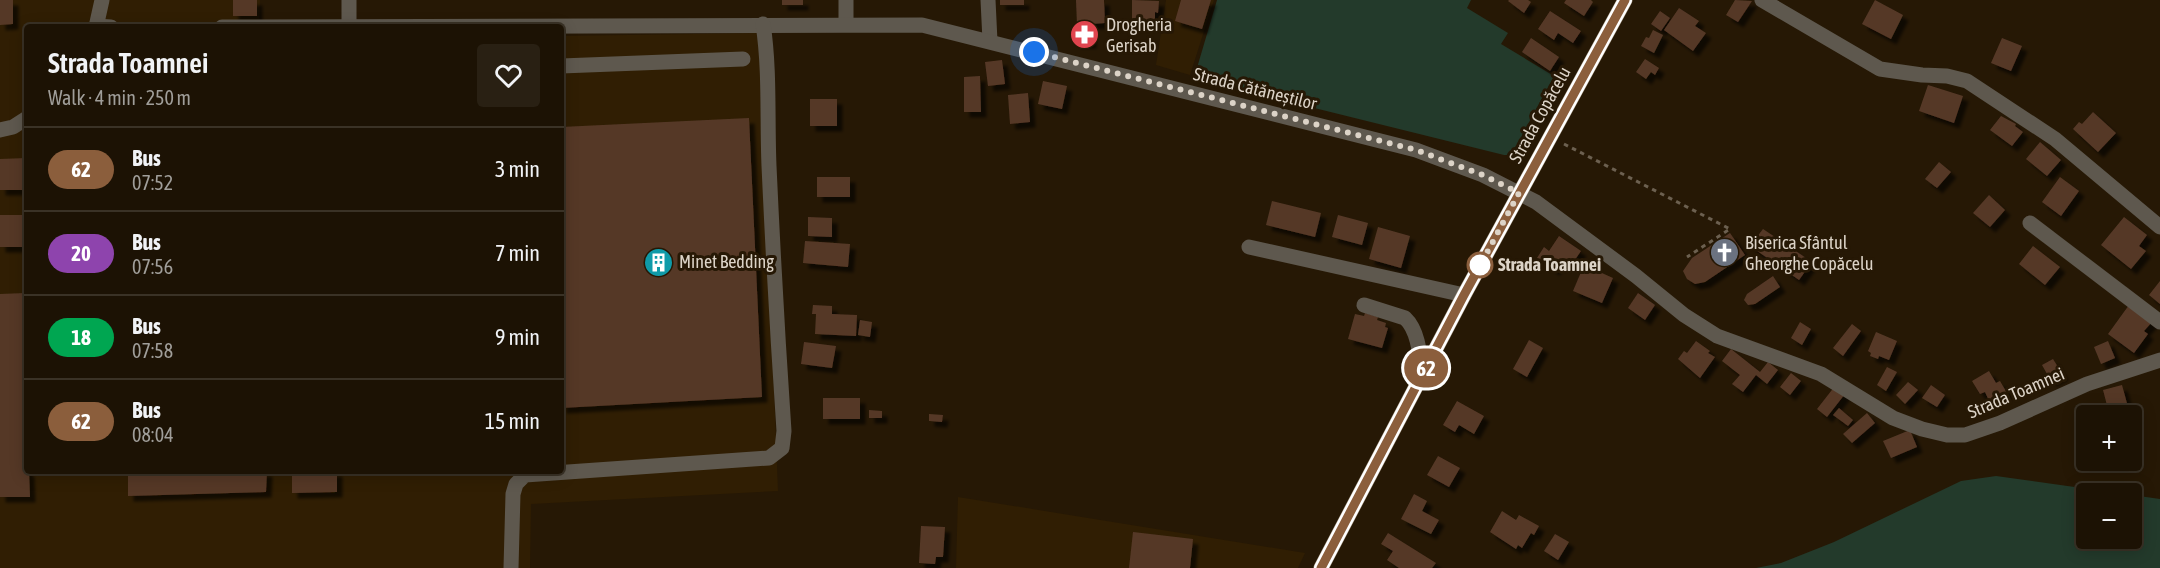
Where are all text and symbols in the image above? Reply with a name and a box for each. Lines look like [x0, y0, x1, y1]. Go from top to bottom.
place label: Drogheria Gerisab [1106, 14, 1172, 56]
pharmacy icon: Drogheria Gerisab [1069, 19, 1101, 51]
your location [1019, 37, 1049, 67]
button: heart [477, 44, 540, 107]
text: Strada Toamnei [48, 47, 208, 79]
street label: Strada Cătăneștilor [1191, 63, 1320, 114]
street label: Strada Copăcelu [1504, 63, 1575, 167]
text: Walk · 4 min · 250 m [48, 86, 191, 109]
text: Bus [132, 145, 161, 171]
text: 3 min [495, 156, 540, 182]
text: 62 [71, 157, 91, 181]
text: 07:52 [132, 171, 173, 194]
text: Bus [132, 229, 161, 255]
place label: Biserica Sfântul Gheorghe Copăcelu [1745, 232, 1873, 274]
church icon: Biserica Sfântul Gheorghe Copăcelu [1708, 237, 1740, 269]
text: 7 min [495, 240, 540, 266]
text: 20 [71, 241, 91, 265]
building icon: Minet Bedding [642, 246, 674, 278]
place label: Minet Bedding [679, 251, 774, 272]
marker: Strada Toamnei [1467, 252, 1493, 278]
place label: Strada Toamnei [1498, 254, 1601, 275]
text: 07:56 [132, 255, 173, 278]
text: Bus [132, 313, 161, 339]
text: 9 min [495, 324, 540, 350]
text: 18 [71, 325, 91, 349]
text: 07:58 [132, 339, 173, 362]
line badge: 62 [1399, 348, 1453, 388]
text: 62 [1416, 356, 1436, 380]
street label: Strada Toamnei [1964, 363, 2067, 422]
text: Bus [132, 397, 161, 423]
map controls [2076, 405, 2142, 549]
button: + [2076, 405, 2142, 471]
text: 15 min [485, 408, 540, 434]
text: 62 [71, 409, 91, 433]
text: 08:04 [132, 423, 174, 446]
button: − [2076, 483, 2142, 549]

